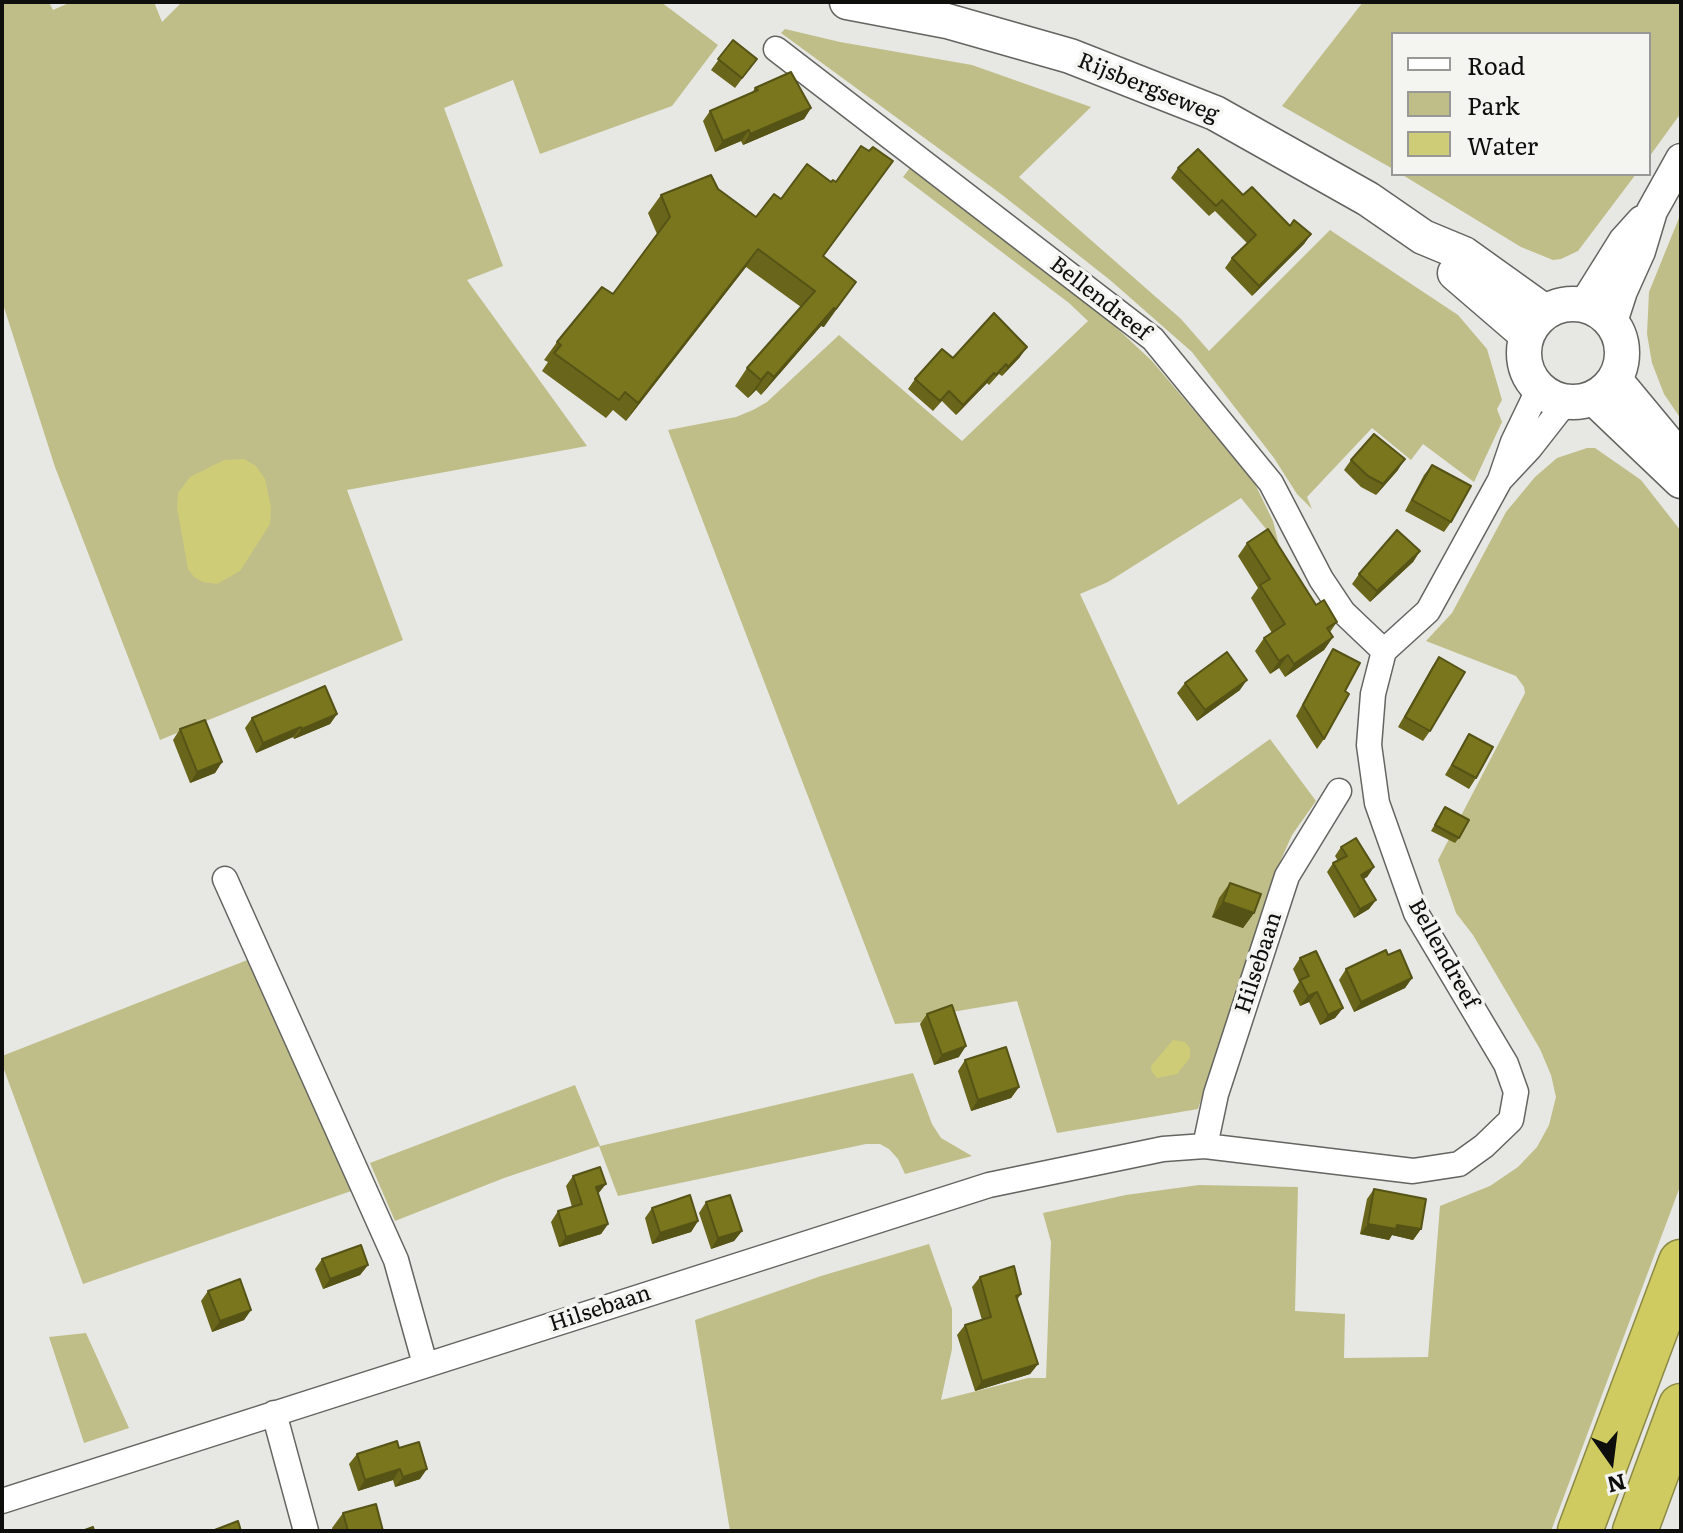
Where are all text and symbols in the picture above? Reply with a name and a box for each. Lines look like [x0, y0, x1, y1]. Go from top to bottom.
legend [1391, 32, 1651, 176]
text: Road [1467, 47, 1525, 82]
street label: Rijsbergseweg [1074, 48, 1222, 128]
text: Park [1467, 87, 1520, 122]
text: Water [1467, 127, 1538, 162]
street label: Bellendreef [1044, 251, 1156, 347]
street label: Bellendreef [1402, 895, 1484, 1013]
street label: Hilsebaan [1230, 909, 1288, 1017]
street label: Hilsebaan [546, 1280, 654, 1338]
north arrow [1571, 1421, 1651, 1501]
text: N [1604, 1467, 1630, 1503]

